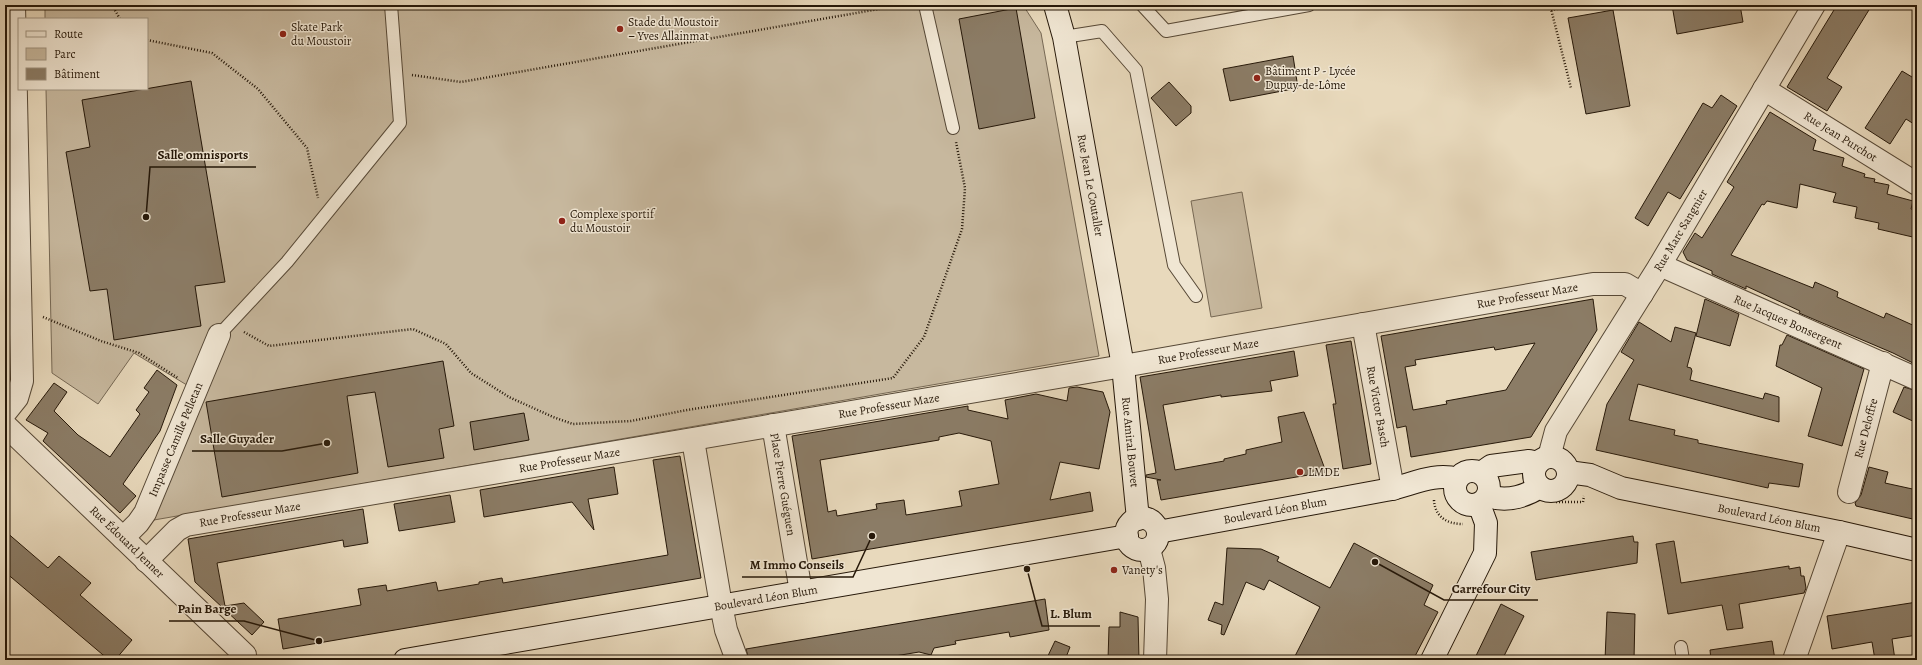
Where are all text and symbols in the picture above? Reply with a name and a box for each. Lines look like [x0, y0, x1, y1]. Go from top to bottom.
place label: Stade du Moustoir – Yves Allainmat [628, 14, 719, 44]
legend [18, 18, 148, 90]
place label: Skate Park du Moustoir [291, 19, 352, 49]
marker: Stade du Moustoir – Yves Allainmat [615, 24, 625, 34]
text: Route [54, 26, 83, 42]
marker: Skate Park du Moustoir [278, 29, 288, 39]
text: Parc [54, 46, 76, 62]
place label: Bâtiment P - Lycée Dupuy-de-Lôme [1265, 63, 1356, 93]
text: Bâtiment [54, 66, 100, 82]
marker: Bâtiment P - Lycée Dupuy-de-Lôme [1252, 73, 1262, 83]
street label: Rue Jean Purchot [1801, 108, 1880, 165]
street label: Rue Jean Le Coutaller [1074, 133, 1108, 238]
callout: Salle omnisports [150, 142, 256, 167]
text: Salle omnisports [158, 146, 248, 163]
street label: Rue Marc Sangnier [1650, 186, 1711, 275]
place label: Complexe sportif du Moustoir [570, 206, 656, 236]
marker: Complexe sportif du Moustoir [557, 216, 567, 226]
street label: Rue Professeur Maze [1476, 279, 1579, 312]
street label: Rue Jacques Bonsergent [1731, 291, 1845, 353]
street label: Rue Professeur Maze [1156, 334, 1260, 368]
street label: Rue Victor Basch [1363, 365, 1393, 449]
street label: Impasse Camille Pelletan [145, 379, 207, 499]
street label: Rue Professeur Maze [837, 389, 941, 422]
street label: Rue Amiral Bouvet [1118, 396, 1143, 488]
street label: Rue Deloffre [1850, 396, 1881, 460]
callout: Salle Guyader [192, 426, 282, 451]
text: Salle Guyader [200, 430, 275, 447]
street label: Place Pierre Guéguen [766, 432, 799, 537]
street label: Rue Professeur Maze [518, 443, 621, 476]
place label: LMDE [1308, 464, 1340, 480]
marker: LMDE [1295, 467, 1305, 477]
street label: Boulevard Léon Blum [1222, 493, 1328, 528]
street label: Rue Professeur Maze [198, 498, 302, 531]
street label: Boulevard Léon Blum [1716, 500, 1822, 536]
street label: Rue Édouard Jenner [86, 502, 168, 582]
callout: M Immo Conseils [742, 552, 853, 577]
text: M Immo Conseils [750, 556, 844, 573]
place label: Vanety's [1121, 562, 1163, 578]
marker: Vanety's [1109, 565, 1119, 575]
callout: Carrefour City [1444, 575, 1538, 600]
text: Carrefour City [1452, 580, 1531, 597]
street label: Boulevard Léon Blum [713, 581, 819, 615]
callout: Pain Barge [169, 596, 244, 621]
text: Pain Barge [177, 600, 237, 617]
callout: L. Blum [1042, 601, 1100, 626]
text: L. Blum [1050, 605, 1092, 622]

